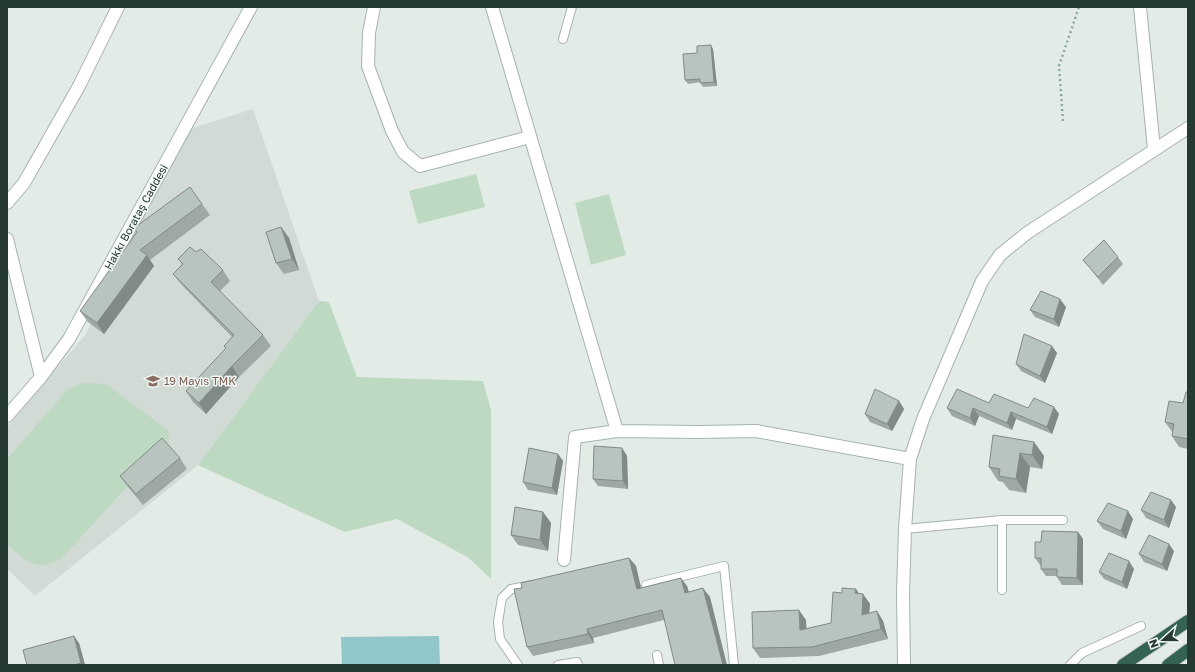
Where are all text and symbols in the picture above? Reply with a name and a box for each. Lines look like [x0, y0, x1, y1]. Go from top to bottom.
street label: Hakkı Borataş Caddesi [101, 162, 170, 272]
school or university icon: 19 Mayıs TMK [145, 373, 161, 389]
place label: 19 Mayıs TMK [164, 374, 236, 387]
north arrow [1143, 620, 1183, 660]
text: N [1146, 638, 1161, 650]

